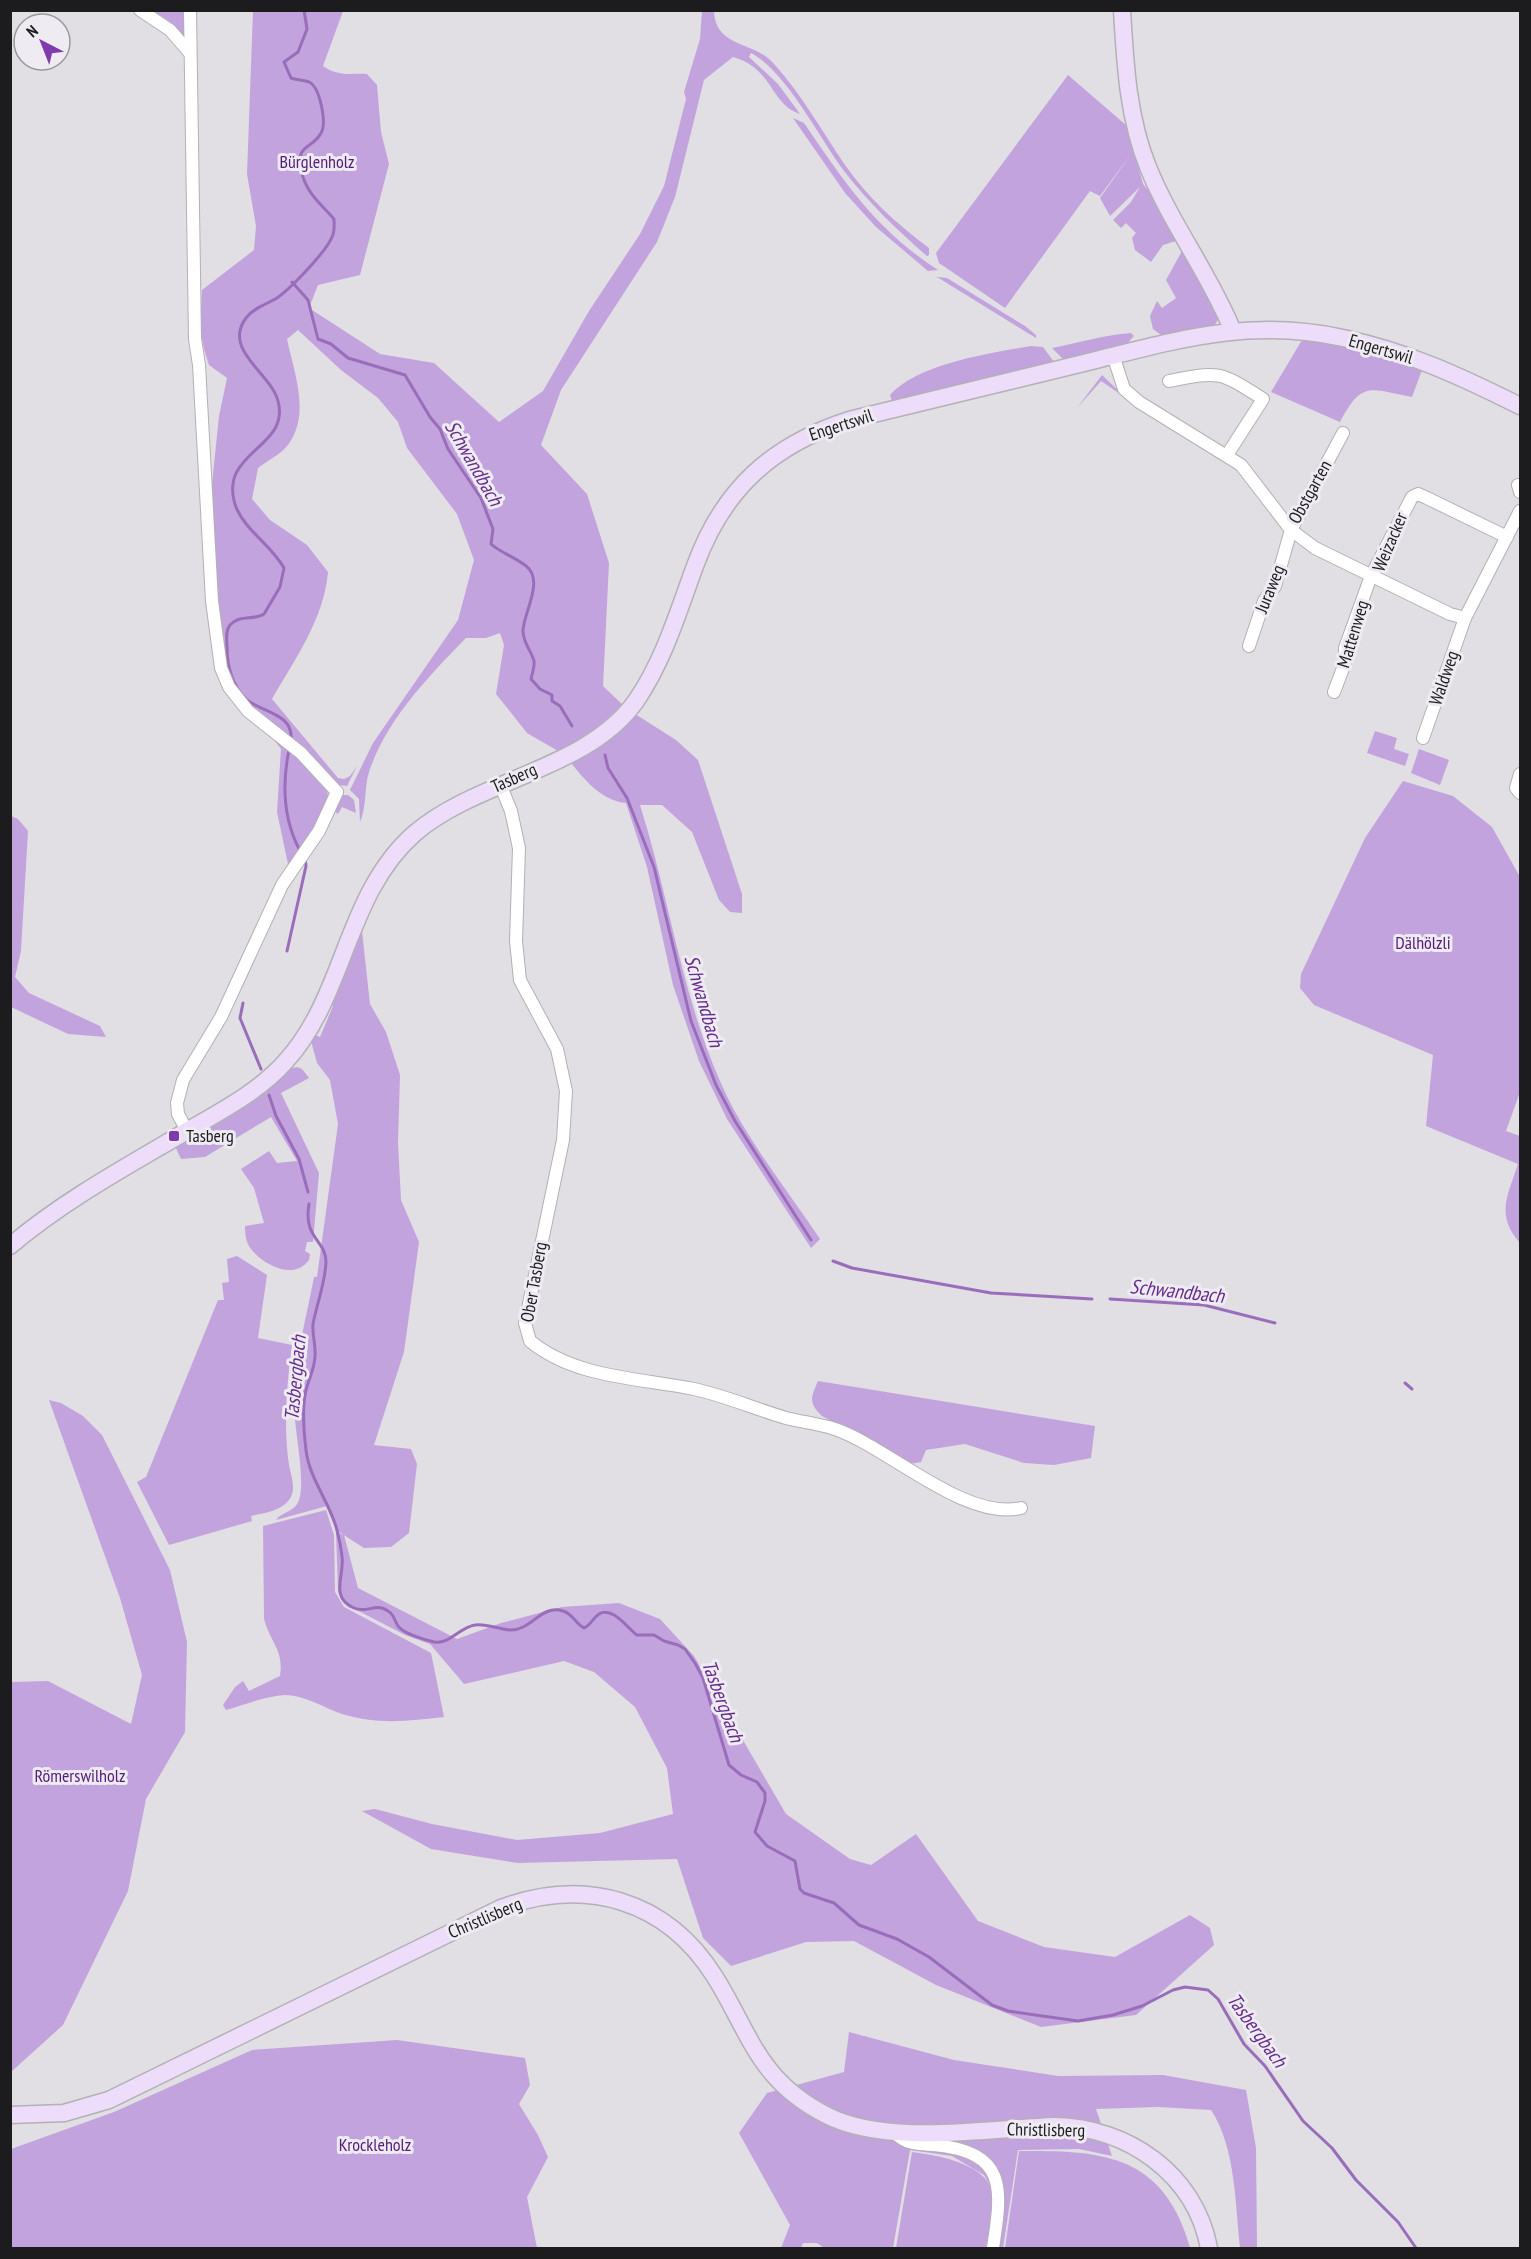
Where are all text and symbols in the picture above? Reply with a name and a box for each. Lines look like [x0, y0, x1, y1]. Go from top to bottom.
north arrow [12, 12, 72, 72]
text: N [22, 21, 42, 41]
park label: Bürglenholz [280, 150, 354, 173]
street label: Engertswil [1346, 328, 1417, 369]
street label: Engertswil [806, 403, 877, 446]
water label: Schwandbach [439, 416, 509, 511]
street label: Obstgarten [1283, 456, 1336, 528]
street label: Weizacker [1367, 509, 1412, 575]
street label: Juraweg [1249, 561, 1290, 617]
street label: Mattenweg [1331, 597, 1374, 670]
street label: Waldweg [1424, 648, 1464, 708]
street label: Tasberg [487, 757, 540, 798]
park label: Dälhölzli [1395, 931, 1451, 954]
water label: Schwandbach [679, 952, 730, 1051]
place label: Tasberg [186, 1124, 234, 1147]
marker: Tasberg [167, 1129, 181, 1143]
street label: Ober Tasberg [515, 1240, 552, 1324]
water label: Schwandbach [1129, 1273, 1226, 1309]
water label: Tasbergbach [278, 1333, 312, 1422]
water label: Tasbergbach [696, 1656, 750, 1747]
park label: Römerswilholz [35, 1764, 125, 1787]
street label: Christlisberg [444, 1892, 525, 1943]
water label: Tasbergbach [1221, 1988, 1293, 2073]
street label: Christlisberg [1007, 2117, 1085, 2142]
park label: Krockleholz [339, 2133, 411, 2156]

